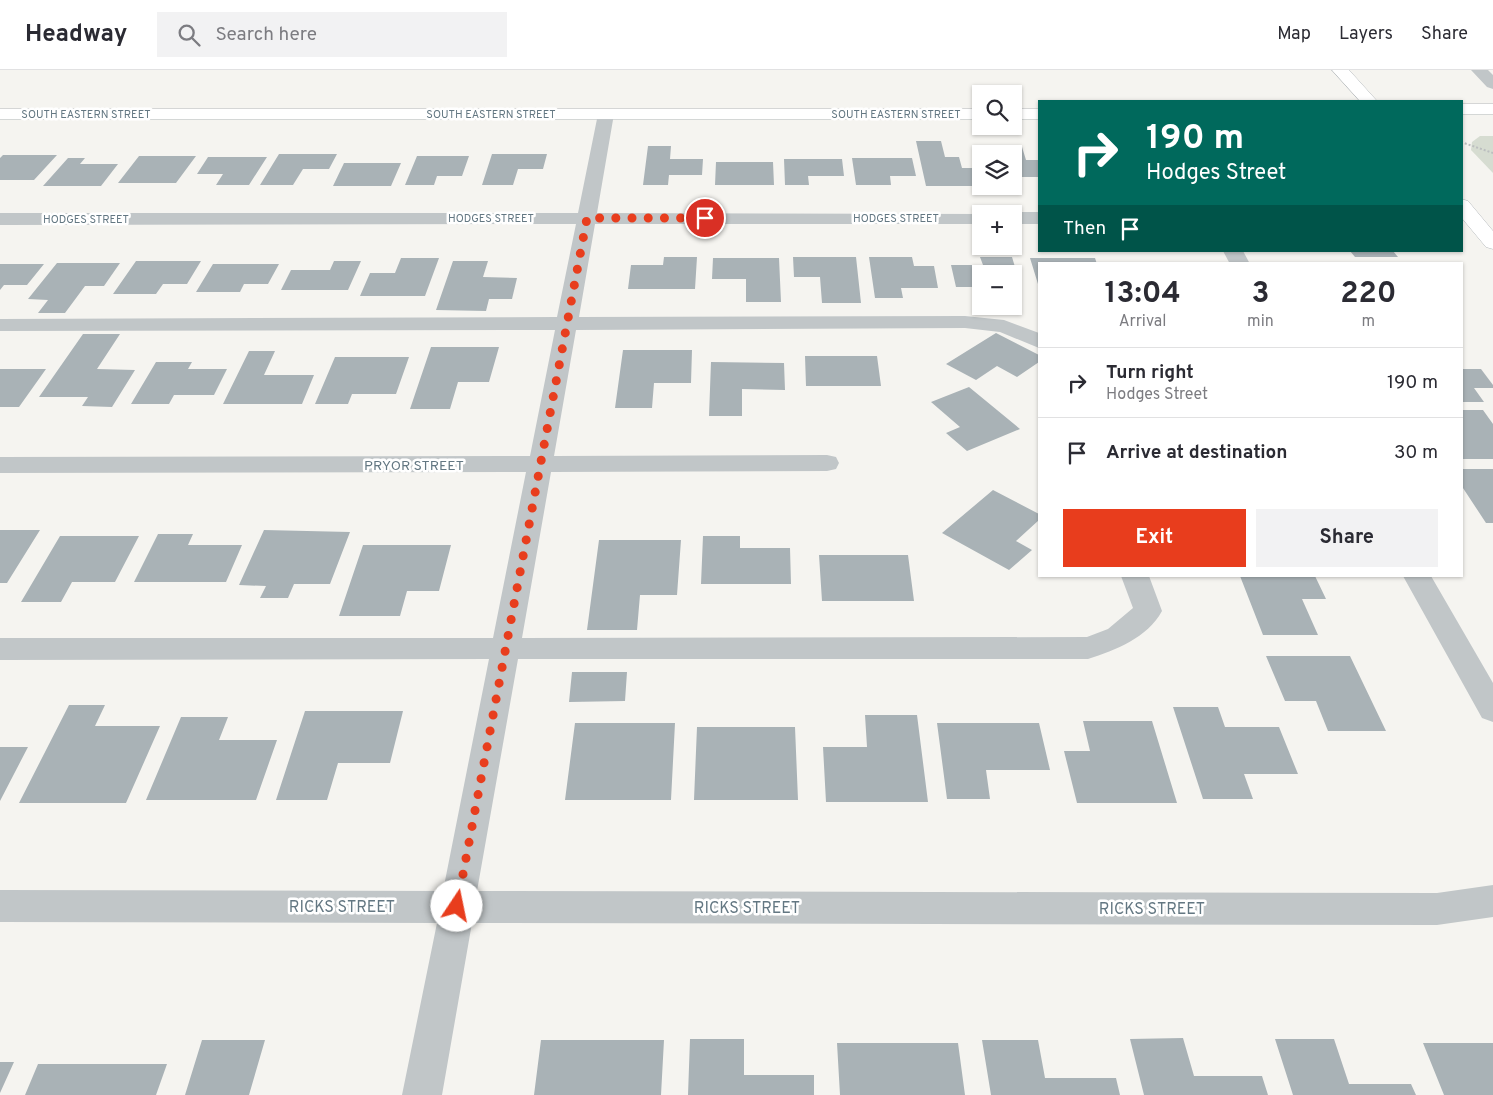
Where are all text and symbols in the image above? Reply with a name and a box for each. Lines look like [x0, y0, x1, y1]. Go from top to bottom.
search box [157, 12, 507, 57]
text: Headway [25, 20, 127, 50]
icon: search [175, 21, 203, 49]
text: Search here [215, 23, 317, 47]
text: Map [1277, 23, 1311, 46]
text: Layers [1339, 23, 1393, 46]
text: Share [1421, 23, 1468, 46]
map controls [972, 85, 1022, 315]
button: search [972, 85, 1022, 135]
street label: SOUTH EASTERN STREET [21, 108, 151, 122]
street label: SOUTH EASTERN STREET [426, 108, 556, 122]
street label: SOUTH EASTERN STREET [831, 108, 961, 122]
text: 190 m [1146, 117, 1244, 161]
icon: right [1063, 120, 1128, 185]
button: layers [972, 145, 1022, 195]
text: Hodges Street [1146, 160, 1286, 187]
pin [684, 197, 726, 239]
icon: arrive [691, 204, 719, 232]
button: + [972, 205, 1022, 255]
street label: HODGES STREET [448, 212, 534, 226]
street label: HODGES STREET [853, 212, 939, 226]
street label: HODGES STREET [43, 213, 129, 227]
icon: arrive [1116, 215, 1144, 243]
text: Then [1063, 217, 1106, 241]
button: − [972, 265, 1022, 315]
text: 13:04 [1104, 276, 1181, 313]
text: 3 [1251, 276, 1269, 313]
text: 220 [1340, 276, 1397, 313]
text: Arrival [1119, 312, 1166, 332]
text: min [1247, 312, 1274, 332]
text: m [1362, 312, 1375, 332]
text: Turn right [1106, 361, 1194, 385]
icon: right [1063, 369, 1091, 397]
text: 190 m [1387, 371, 1438, 395]
text: Hodges Street [1106, 385, 1208, 405]
icon: arrive [1063, 439, 1091, 467]
text: Arrive at destination [1106, 441, 1287, 465]
text: 30 m [1394, 441, 1438, 465]
street label: PRYOR STREET [364, 458, 464, 475]
button: Exit [1063, 509, 1246, 567]
button: Share [1256, 509, 1438, 567]
position arrow [430, 879, 482, 931]
street label: RICKS STREET [289, 898, 395, 918]
street label: RICKS STREET [694, 899, 800, 919]
street label: RICKS STREET [1099, 900, 1205, 920]

